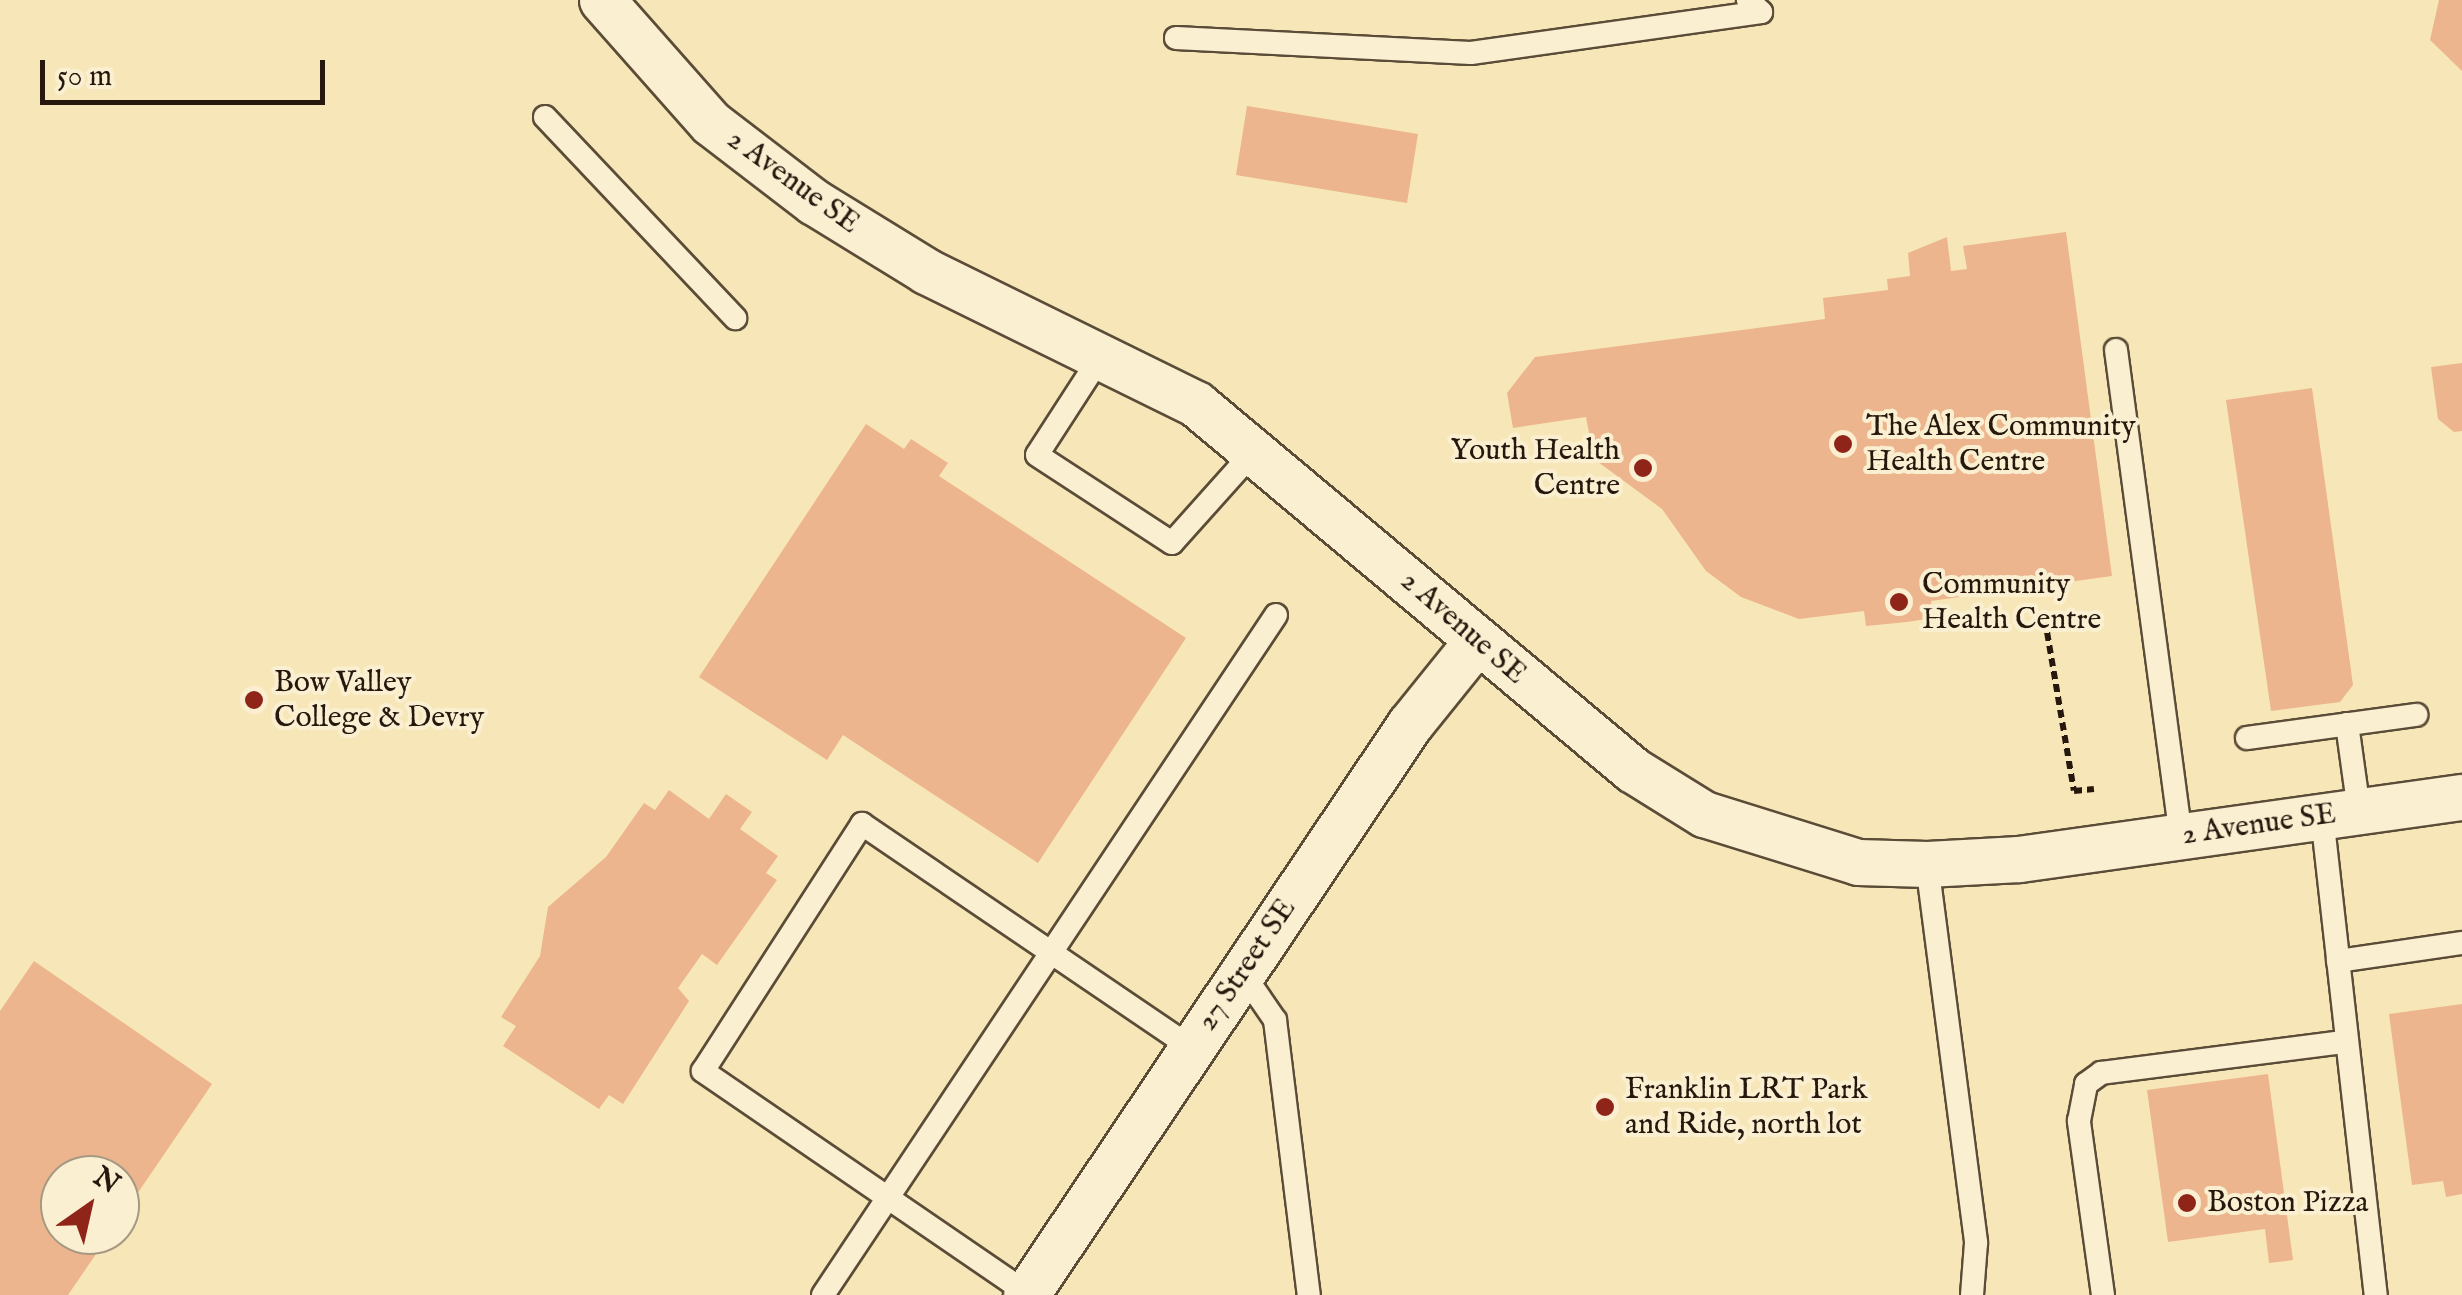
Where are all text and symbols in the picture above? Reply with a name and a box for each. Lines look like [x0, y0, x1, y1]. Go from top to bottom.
scale bar [45, 40, 330, 102]
text: 50 m [57, 58, 112, 96]
street label: 2 Avenue SE [720, 122, 866, 242]
place label: The Alex Community Health Centre [1866, 409, 2136, 480]
marker: The Alex Community Health Centre [1830, 431, 1856, 457]
place label: Youth Health Centre [1450, 433, 1620, 504]
marker: Youth Health Centre [1630, 455, 1656, 481]
street label: 2 Avenue SE [1393, 564, 1533, 692]
place label: Community Health Centre [1922, 567, 2101, 638]
marker: Community Health Centre [1886, 589, 1912, 615]
place label: Bow Valley College & Devry [274, 665, 484, 736]
marker: Bow Valley College & Devry [243, 689, 265, 711]
street label: 2 Avenue SE [2180, 796, 2338, 854]
street label: 27 Street SE [1190, 892, 1304, 1038]
place label: Franklin LRT Park and Ride, north lot [1625, 1072, 1867, 1142]
marker: Franklin LRT Park and Ride, north lot [1594, 1096, 1616, 1118]
north arrow [40, 1155, 140, 1255]
text: N [86, 1160, 126, 1203]
place label: Boston Pizza [2207, 1185, 2368, 1221]
marker: Boston Pizza [2176, 1192, 2198, 1214]

